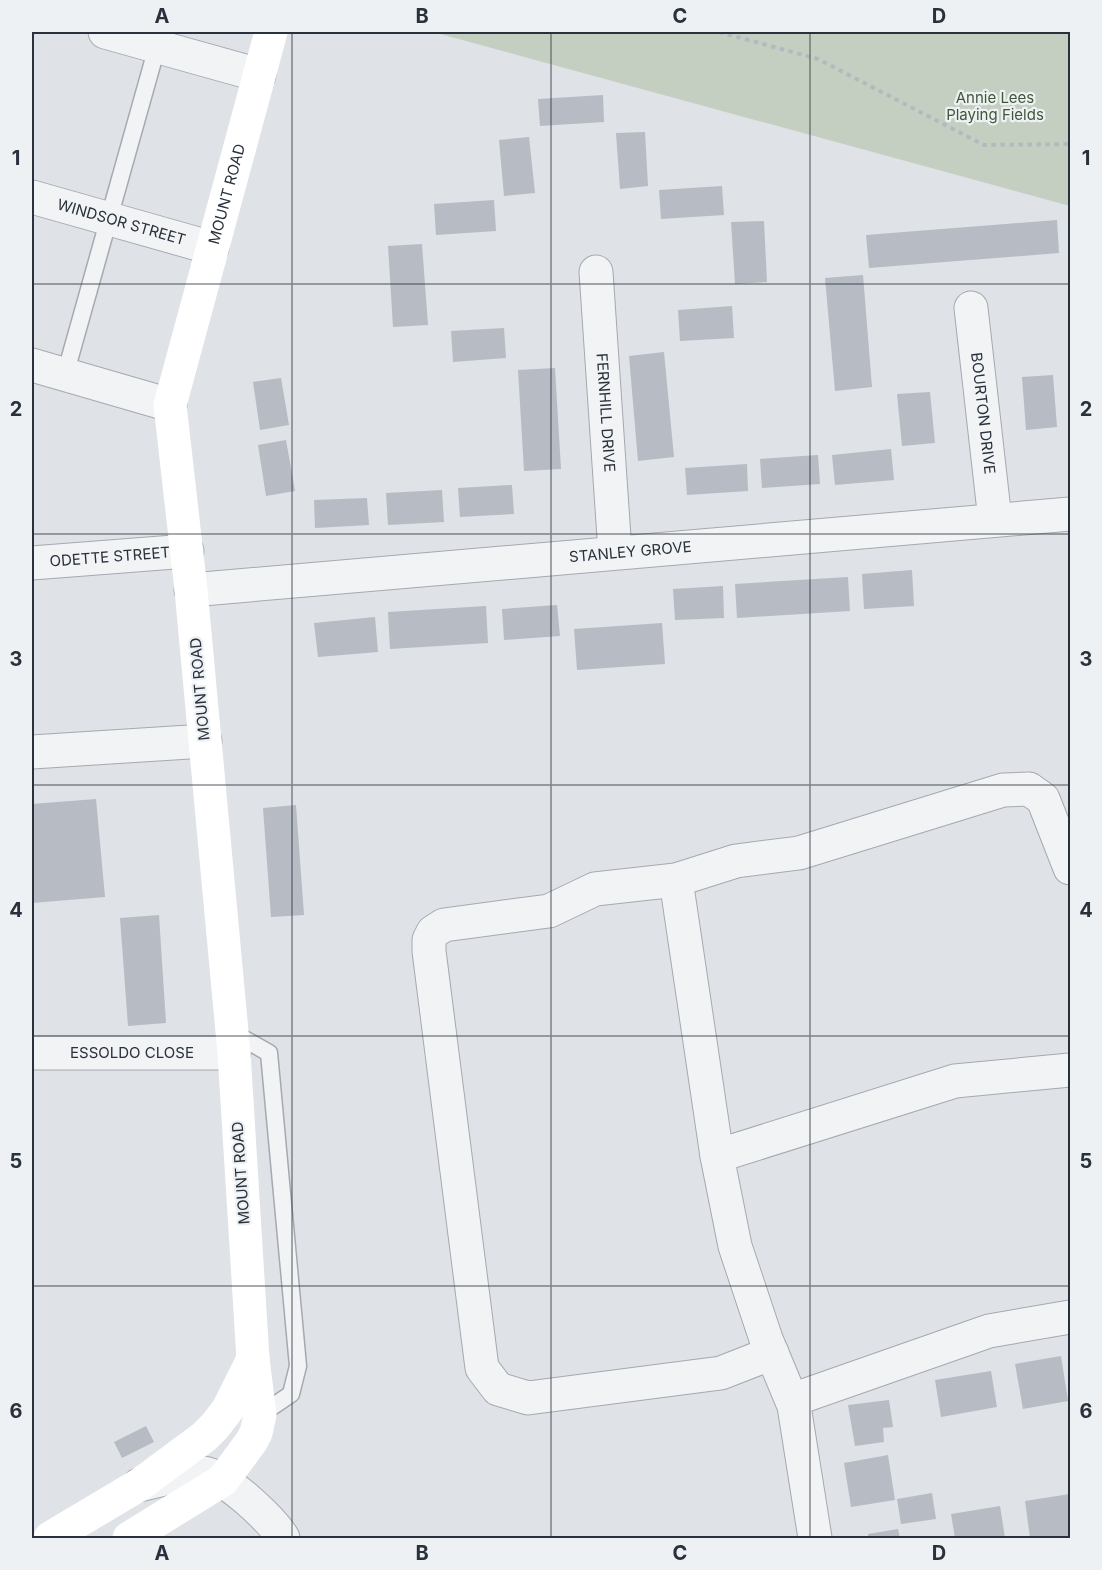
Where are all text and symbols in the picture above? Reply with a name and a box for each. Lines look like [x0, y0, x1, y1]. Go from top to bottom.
text: A [155, 4, 170, 28]
text: B [415, 4, 429, 28]
text: C [673, 4, 687, 28]
text: D [932, 4, 946, 28]
park label: Annie Lees Playing Fields [946, 88, 1044, 124]
street label: MOUNT ROAD [204, 142, 249, 246]
text: 1 [12, 146, 20, 170]
text: 1 [1082, 146, 1090, 170]
street label: WINDSOR STREET [55, 195, 188, 249]
street label: BOURTON DRIVE [967, 351, 1000, 475]
street label: FERNHILL DRIVE [593, 353, 620, 473]
text: 2 [10, 397, 22, 421]
text: 2 [1080, 397, 1092, 421]
street label: STANLEY GROVE [568, 537, 692, 566]
street label: ODETTE STREET [49, 542, 171, 571]
street label: MOUNT ROAD [186, 637, 213, 741]
text: 3 [10, 647, 22, 671]
text: 3 [1080, 647, 1092, 671]
text: 4 [9, 898, 23, 922]
text: 4 [1079, 898, 1093, 922]
street label: ESSOLDO CLOSE [70, 1043, 194, 1062]
street label: MOUNT ROAD [227, 1121, 254, 1225]
text: 5 [10, 1149, 22, 1173]
text: 5 [1080, 1149, 1092, 1173]
text: 6 [10, 1399, 23, 1423]
text: 6 [1080, 1399, 1093, 1423]
text: A [155, 1541, 170, 1565]
text: B [415, 1541, 429, 1565]
text: C [673, 1541, 687, 1565]
text: D [932, 1541, 946, 1565]

